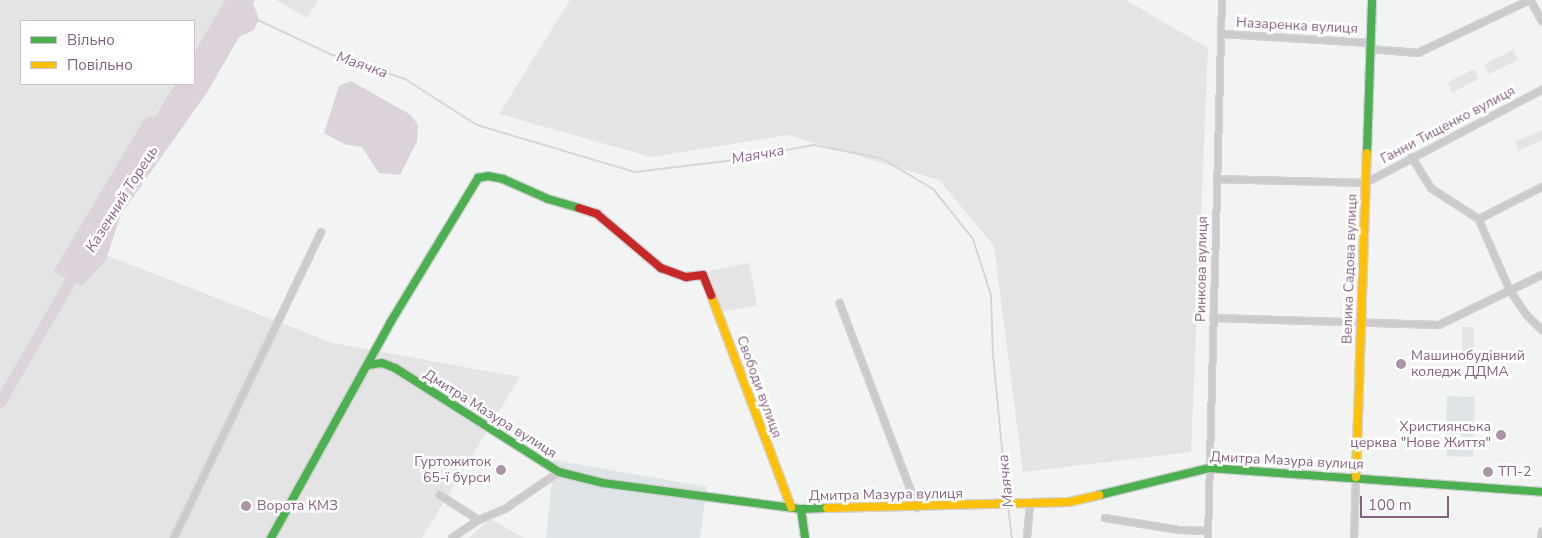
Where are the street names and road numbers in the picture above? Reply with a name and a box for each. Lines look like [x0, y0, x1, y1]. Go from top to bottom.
street label: Назаренка вулиця [1236, 14, 1358, 38]
street label: Ганни Тищенко вулиця [1378, 82, 1518, 168]
street label: Велика Садова вулиця [1339, 194, 1361, 344]
street label: Ринкова вулиця [1193, 216, 1211, 322]
street label: Свободи вулиця [733, 334, 785, 440]
street label: Дмитра Мазура вулиця [420, 366, 560, 462]
street label: Дмитра Мазура вулиця [1210, 449, 1364, 473]
street label: Дмитра Мазура вулиця [809, 485, 963, 505]

